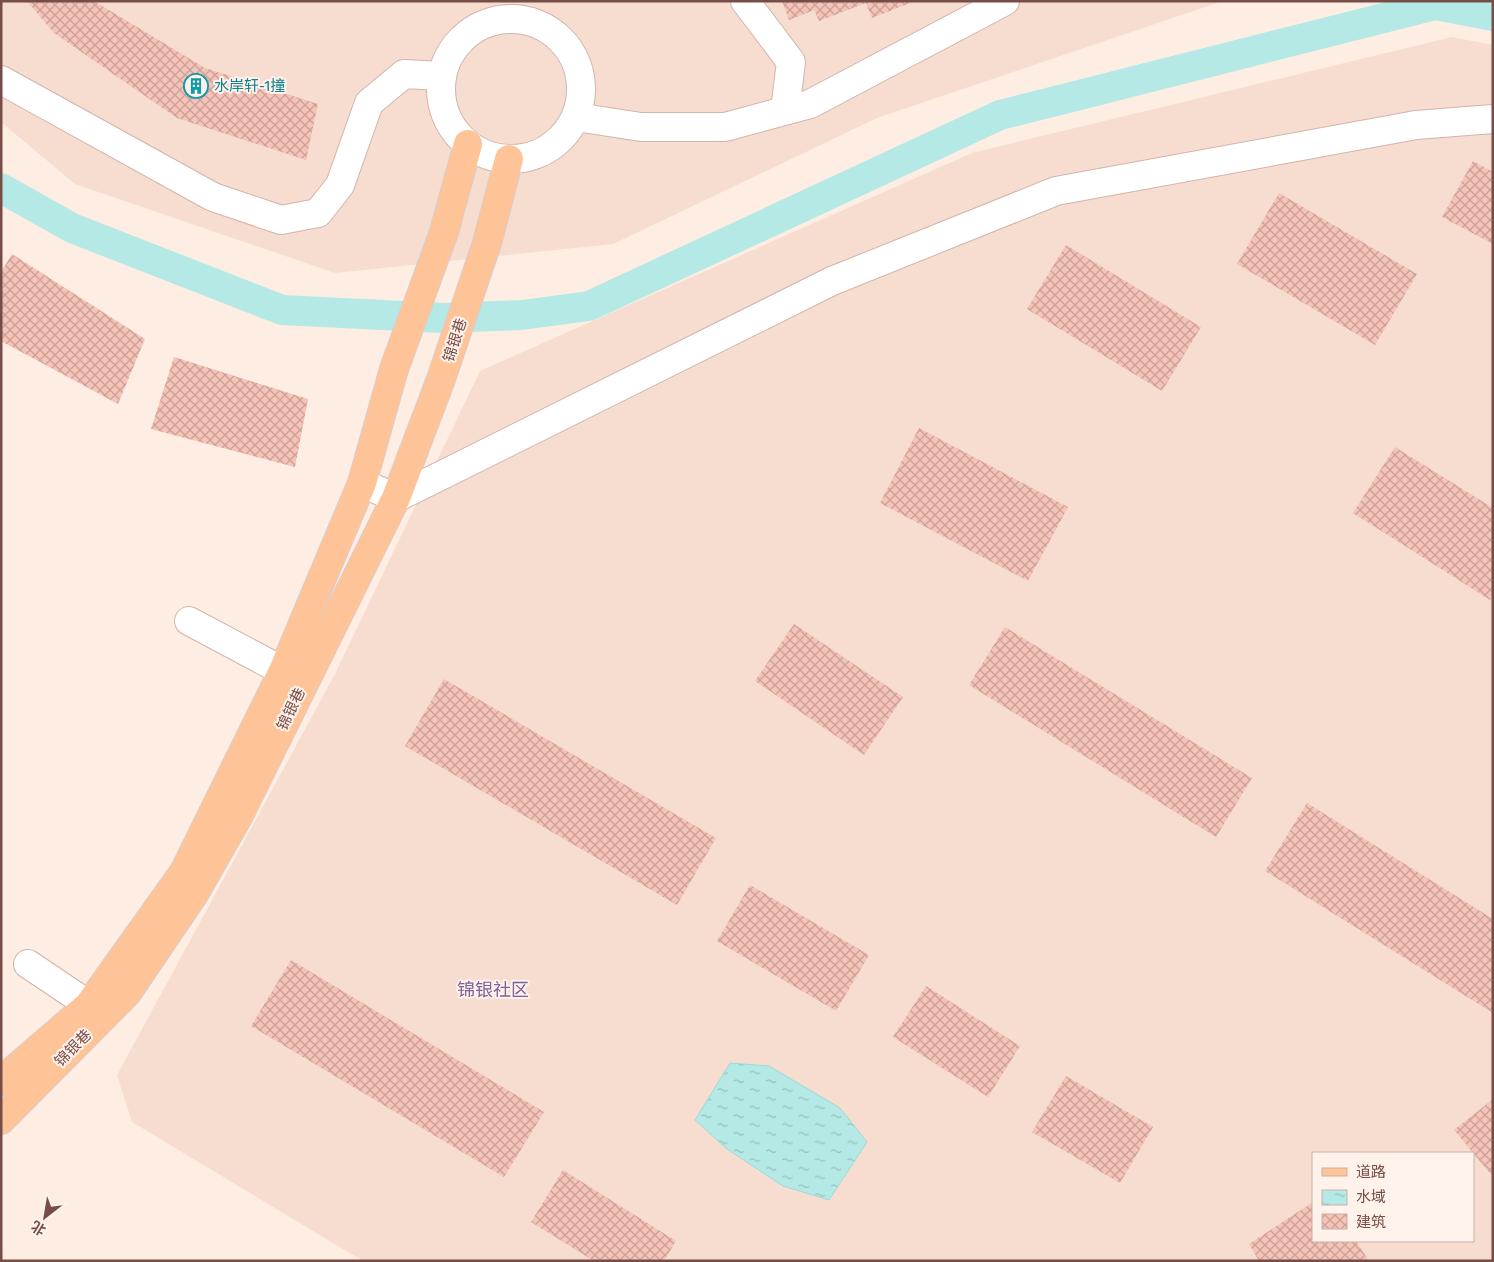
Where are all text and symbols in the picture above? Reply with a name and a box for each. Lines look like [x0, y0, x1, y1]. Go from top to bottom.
building icon: 水岸轩-1撞 [183, 73, 209, 99]
place label: 水岸轩-1撞 [214, 77, 286, 95]
street label: 锦银巷 [439, 316, 471, 364]
street label: 锦银巷 [273, 685, 309, 733]
district label: 锦银社区 [457, 979, 529, 1001]
street label: 锦银巷 [51, 1026, 95, 1070]
legend [1312, 1152, 1474, 1242]
text: 道路 [1356, 1163, 1386, 1181]
text: 水域 [1356, 1188, 1386, 1206]
north arrow [20, 1192, 70, 1242]
text: 建筑 [1356, 1213, 1386, 1231]
text: 北 [28, 1217, 49, 1239]

